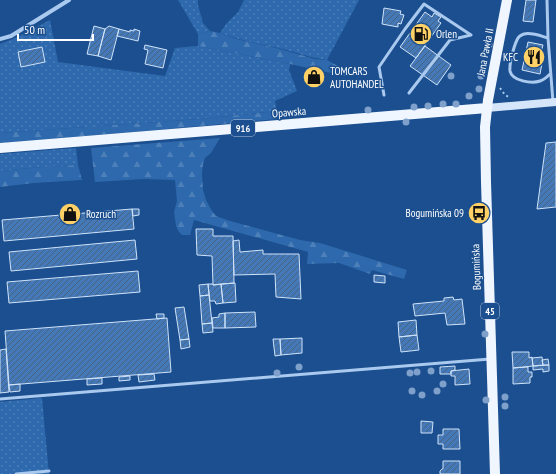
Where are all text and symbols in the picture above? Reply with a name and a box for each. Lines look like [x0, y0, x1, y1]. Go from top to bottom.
scale bar [18, 16, 93, 42]
fuel station icon: Orlen [408, 21, 434, 47]
text: 50 m [24, 22, 45, 37]
place label: Orlen [436, 27, 457, 41]
street label: Jana Pawła II [473, 27, 497, 78]
restaurant icon: KFC [521, 44, 547, 70]
place label: KFC [503, 50, 518, 64]
shop icon: TOMCARS AUTOHANDEL [301, 64, 327, 90]
place label: TOMCARS AUTOHANDEL [330, 64, 384, 91]
street label: Opawska [271, 104, 307, 120]
road number: 916 [231, 120, 255, 136]
bus stop icon: Bogumińska 09 [466, 200, 492, 226]
shop icon: Rozruch [57, 201, 83, 227]
place label: Bogumińska 09 [406, 206, 464, 220]
place label: Rozruch [86, 207, 116, 221]
street label: Bogumińska [468, 244, 484, 290]
road number: 45 [481, 303, 499, 319]

